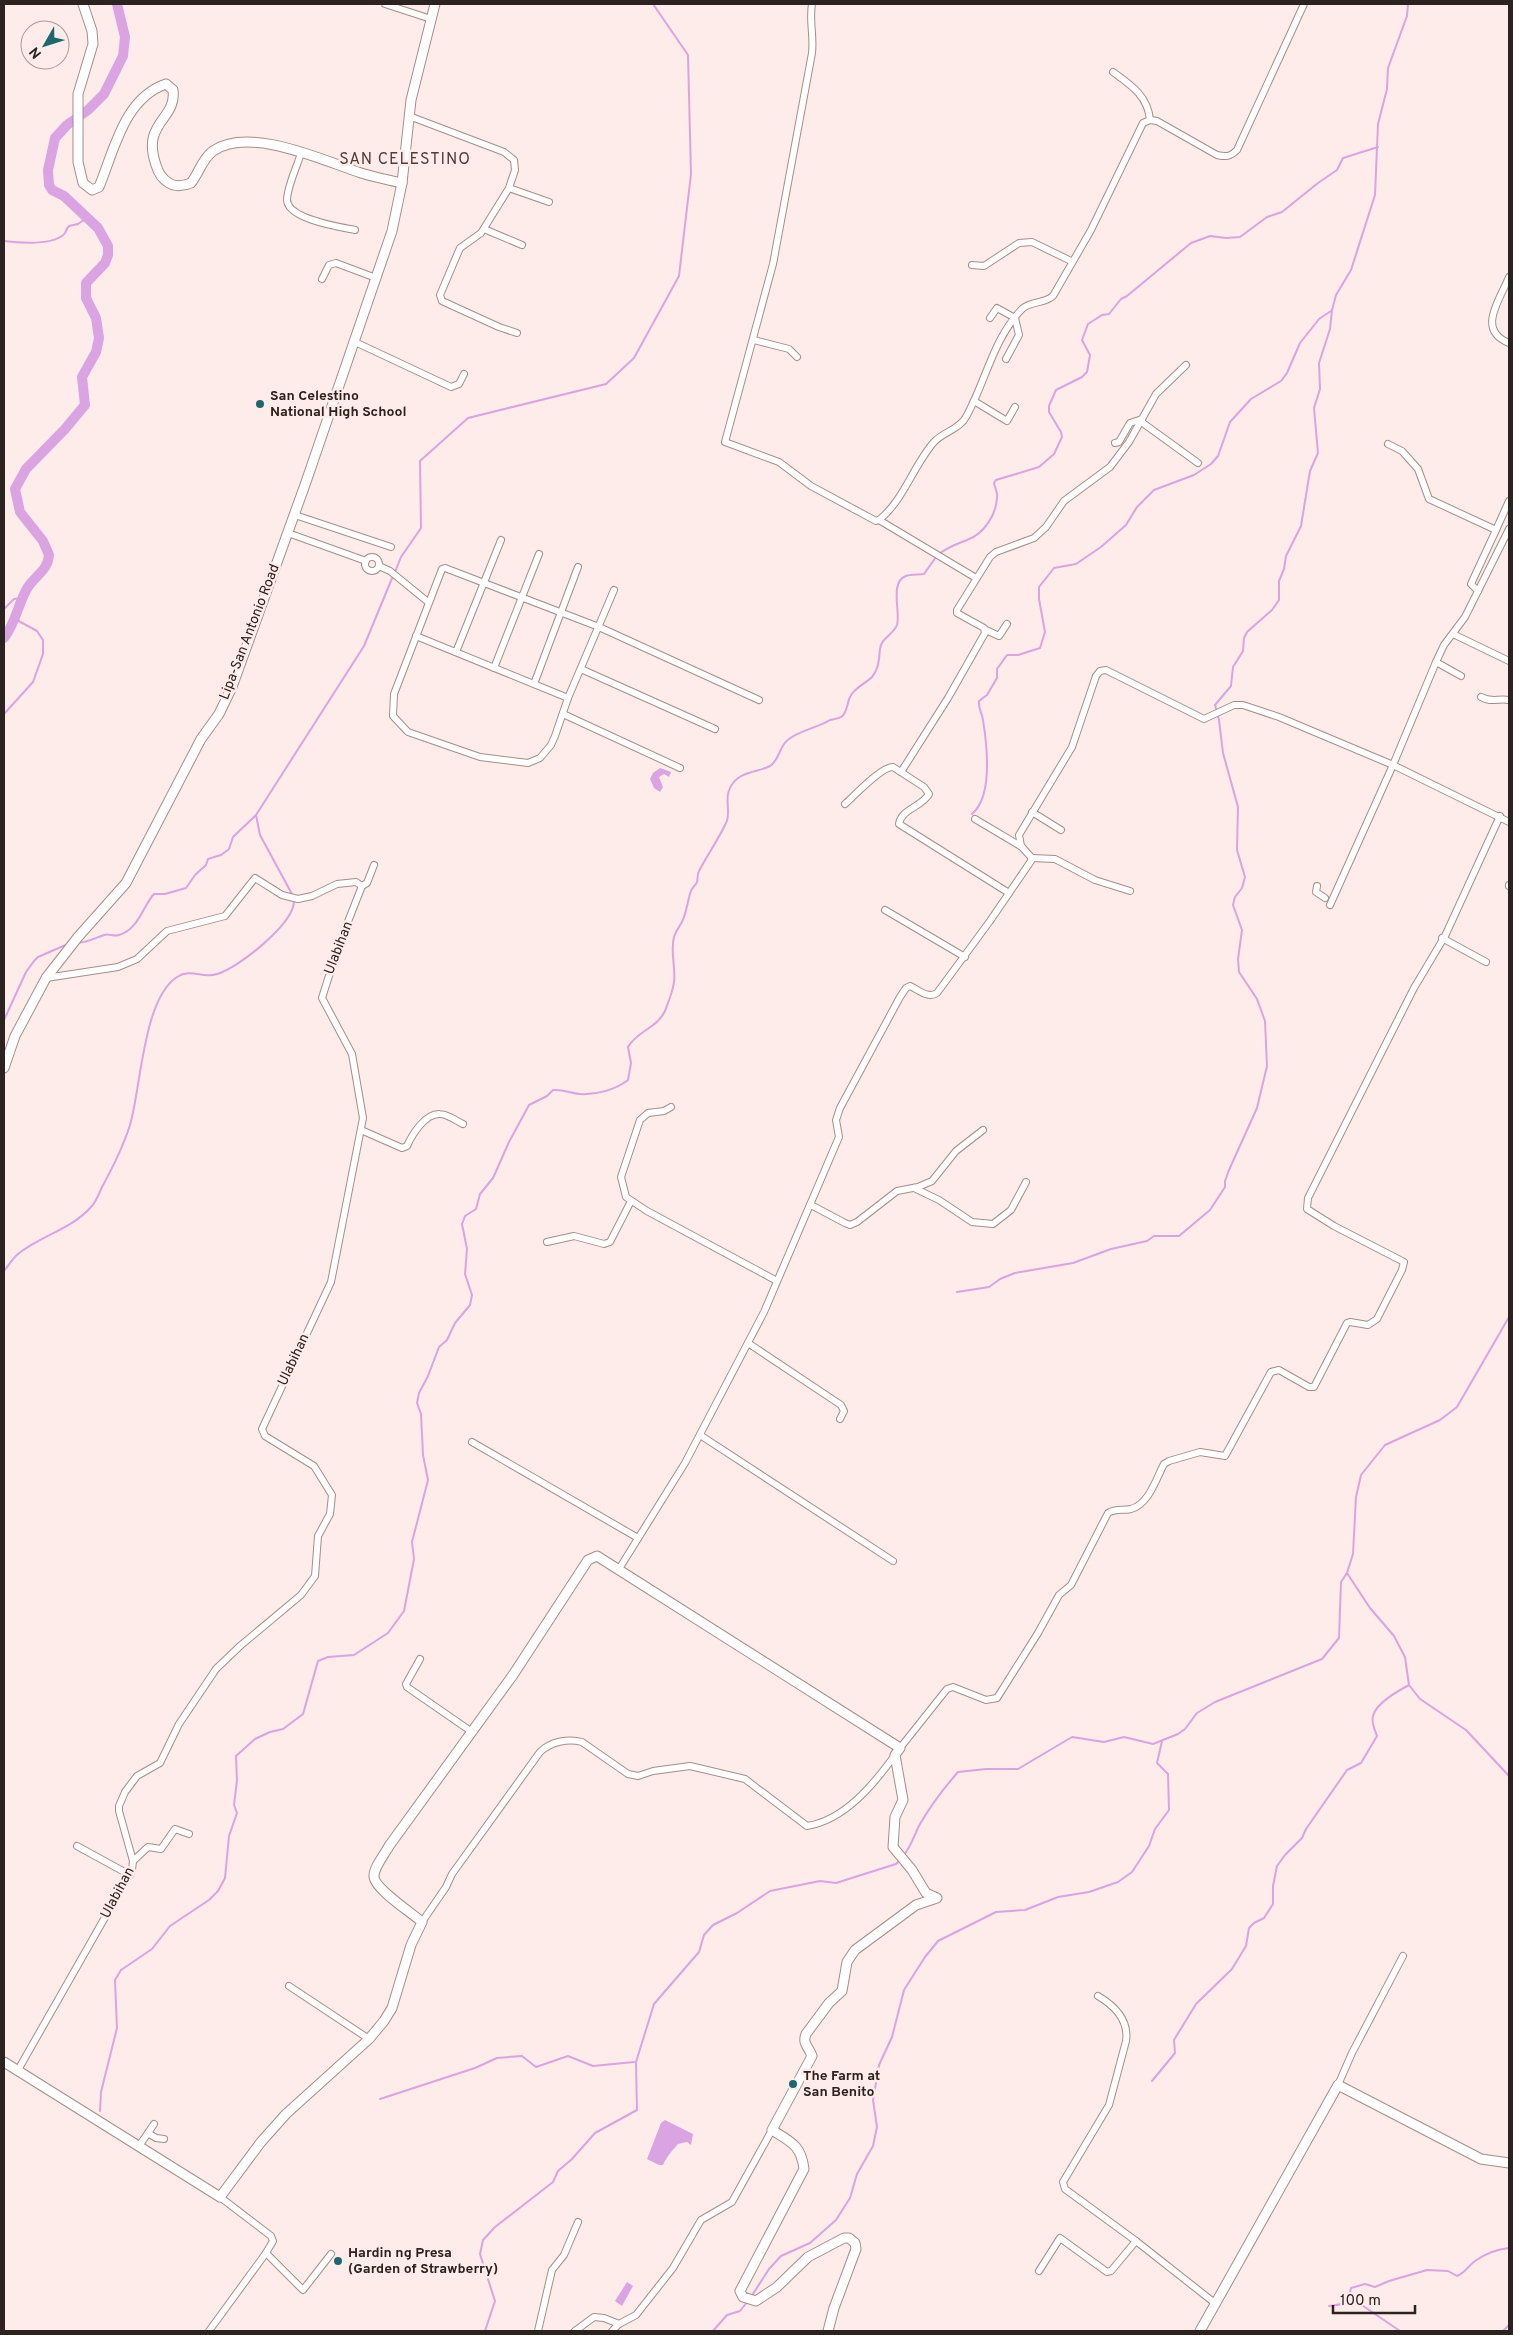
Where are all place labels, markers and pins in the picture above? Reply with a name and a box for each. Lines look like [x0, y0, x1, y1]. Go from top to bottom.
place label: San Celestino National High School [270, 388, 407, 421]
marker: San Celestino National High School [254, 398, 266, 410]
place label: The Farm at San Benito [803, 2068, 880, 2101]
marker: The Farm at San Benito [787, 2078, 799, 2090]
place label: Hardin ng Presa (Garden of Strawberry) [348, 2245, 498, 2278]
marker: Hardin ng Presa (Garden of Strawberry) [332, 2255, 344, 2267]

